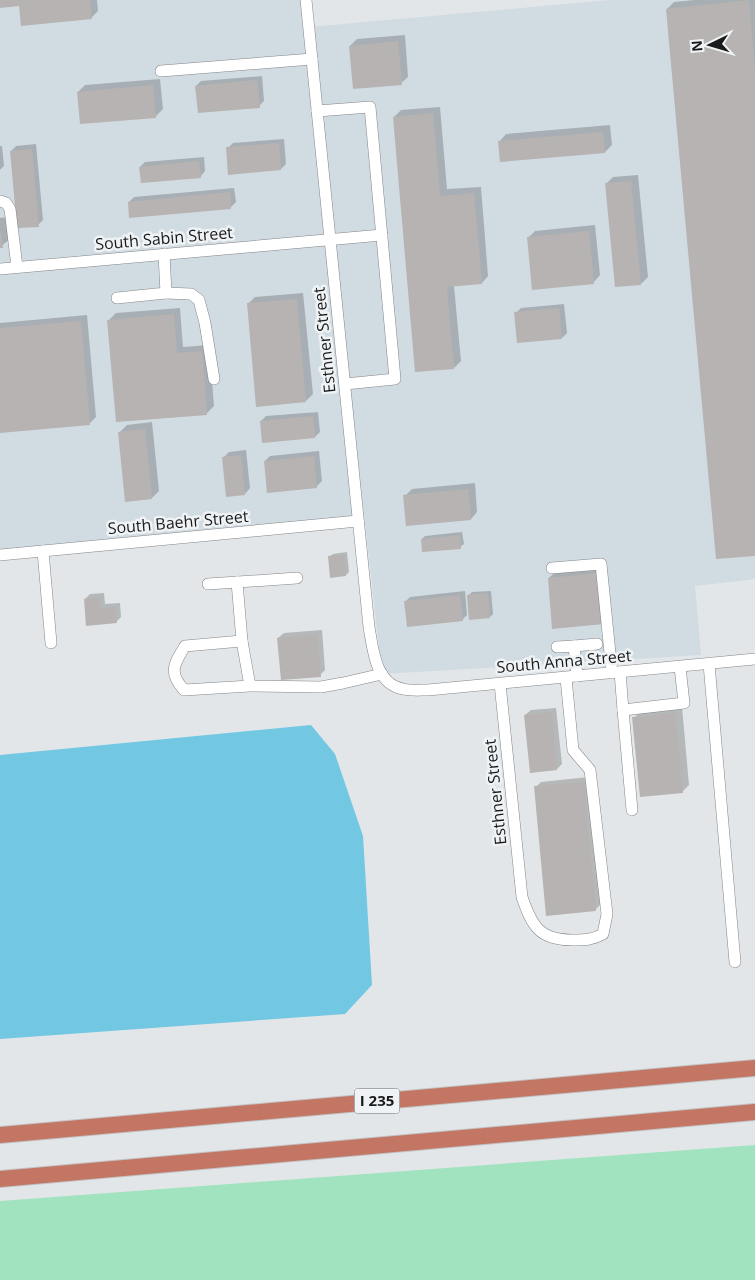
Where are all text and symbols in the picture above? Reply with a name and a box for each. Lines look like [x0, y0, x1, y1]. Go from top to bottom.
north arrow [685, 20, 735, 70]
text: N [687, 40, 707, 53]
street label: South Sabin Street [94, 221, 234, 255]
street label: Esthner Street [307, 286, 340, 394]
street label: South Baehr Street [107, 505, 250, 539]
street label: South Anna Street [496, 644, 633, 678]
street label: Esthner Street [478, 738, 511, 846]
road number: I 235 [354, 1088, 400, 1114]

